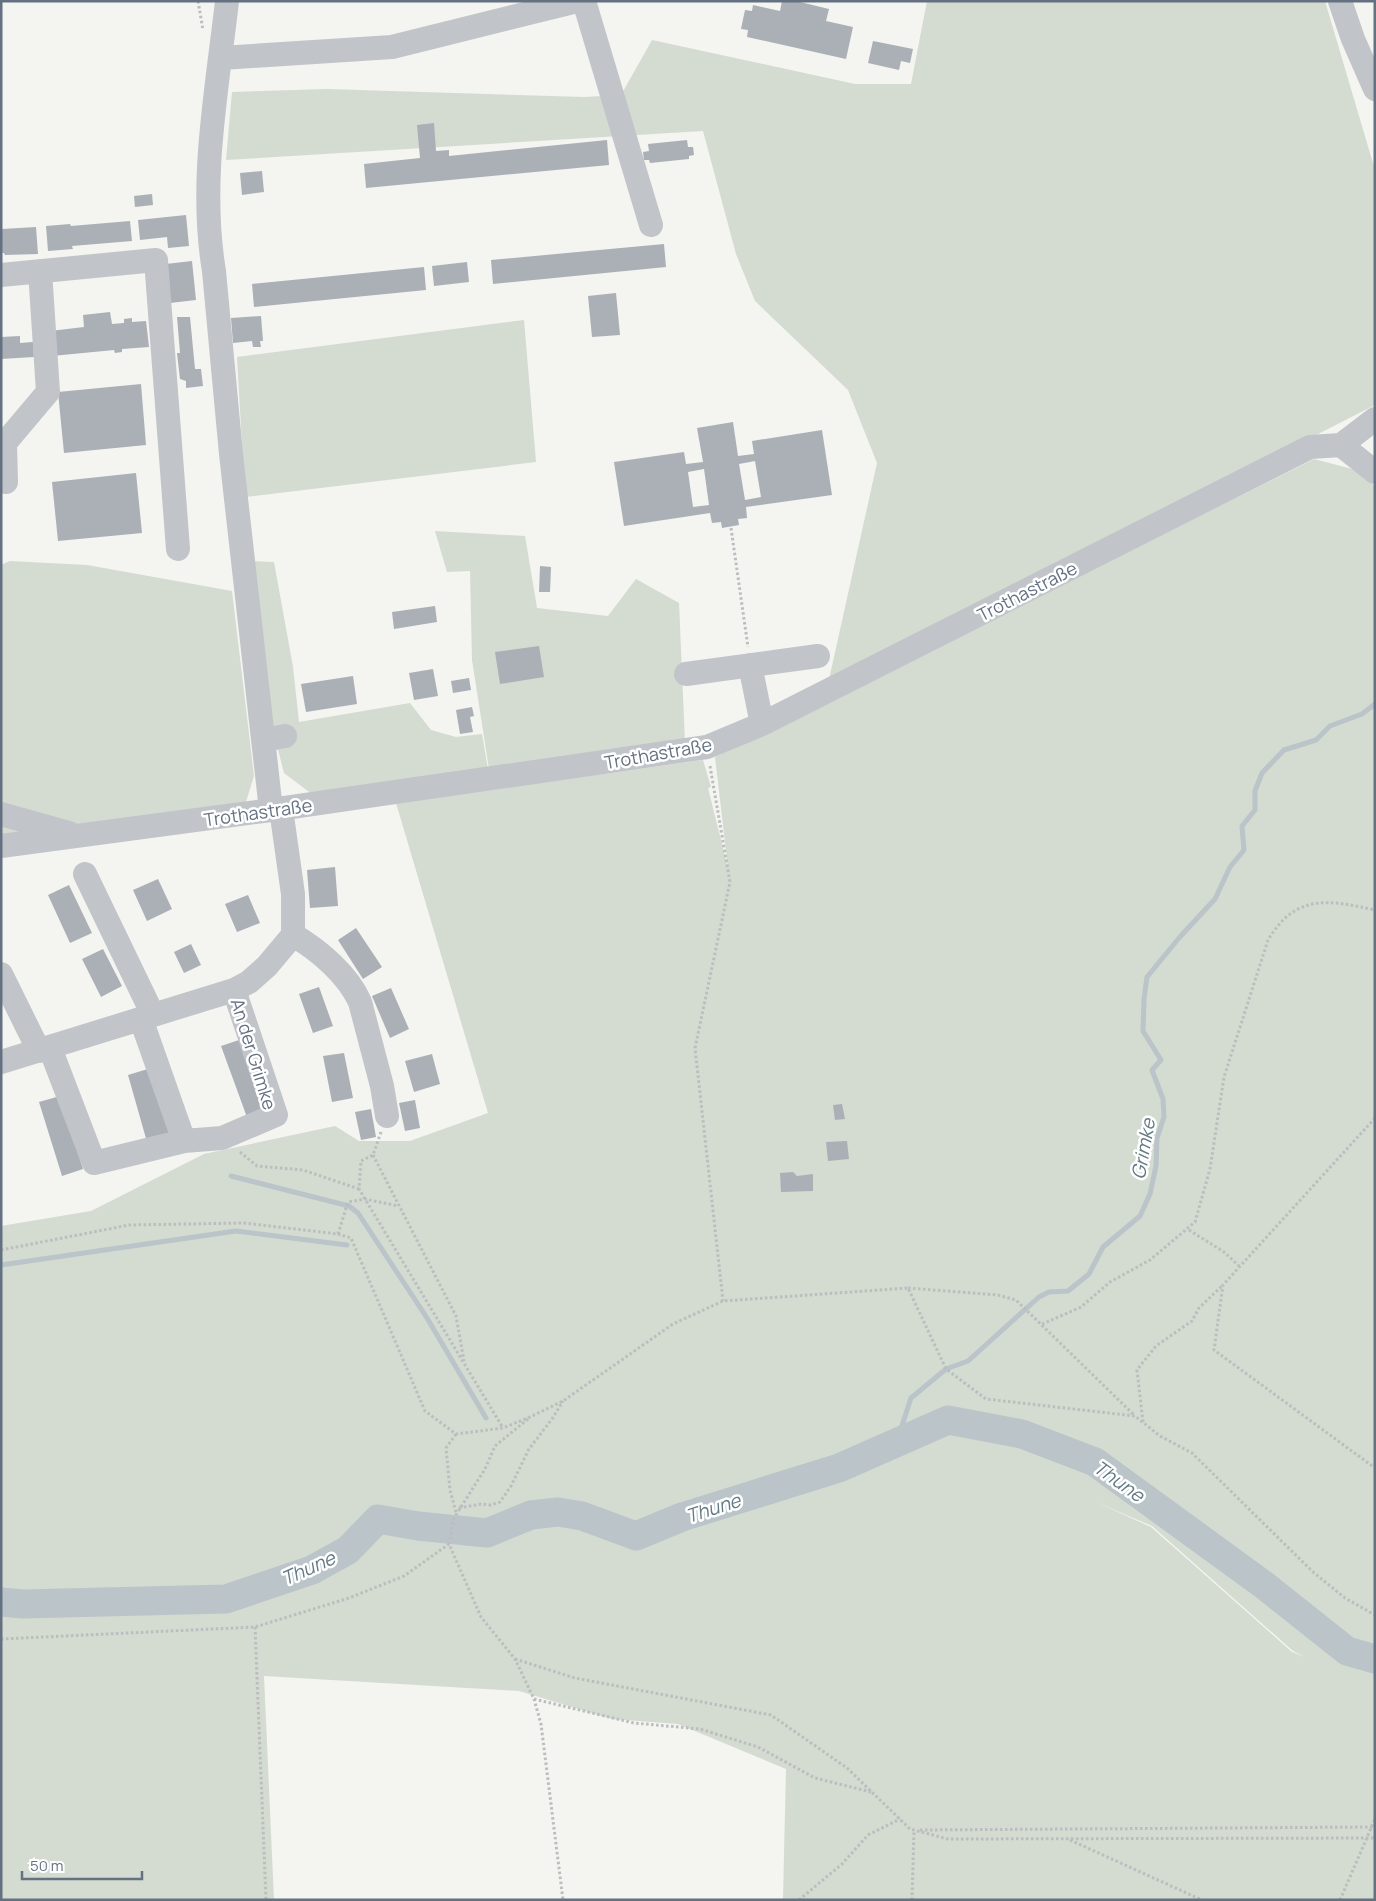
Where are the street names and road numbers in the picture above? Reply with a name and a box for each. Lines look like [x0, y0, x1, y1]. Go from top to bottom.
street label: Trothastraße [973, 556, 1081, 626]
street label: Trothastraße [602, 732, 714, 774]
street label: Trothastraße [202, 793, 314, 831]
street label: An der Grimke [226, 996, 282, 1112]

